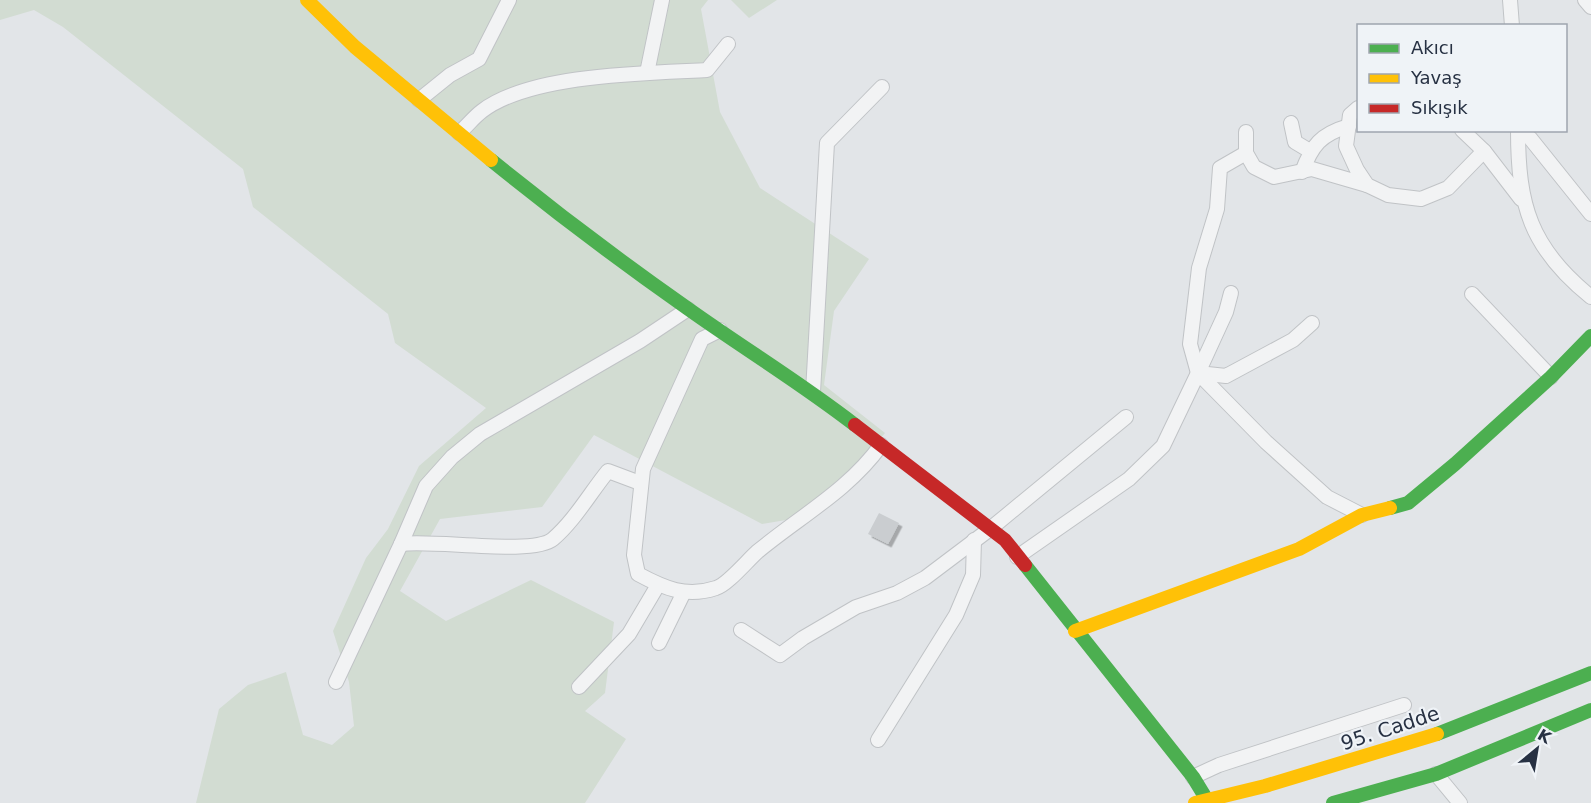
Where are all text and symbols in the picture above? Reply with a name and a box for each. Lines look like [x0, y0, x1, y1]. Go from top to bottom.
legend [1357, 24, 1567, 132]
text: Akıcı [1411, 37, 1454, 58]
text: Yavaş [1410, 67, 1462, 88]
text: Sıkışık [1411, 97, 1468, 118]
street label: 95. Cadde [1338, 701, 1442, 755]
north arrow [1507, 719, 1567, 779]
text: K [1534, 725, 1555, 748]

